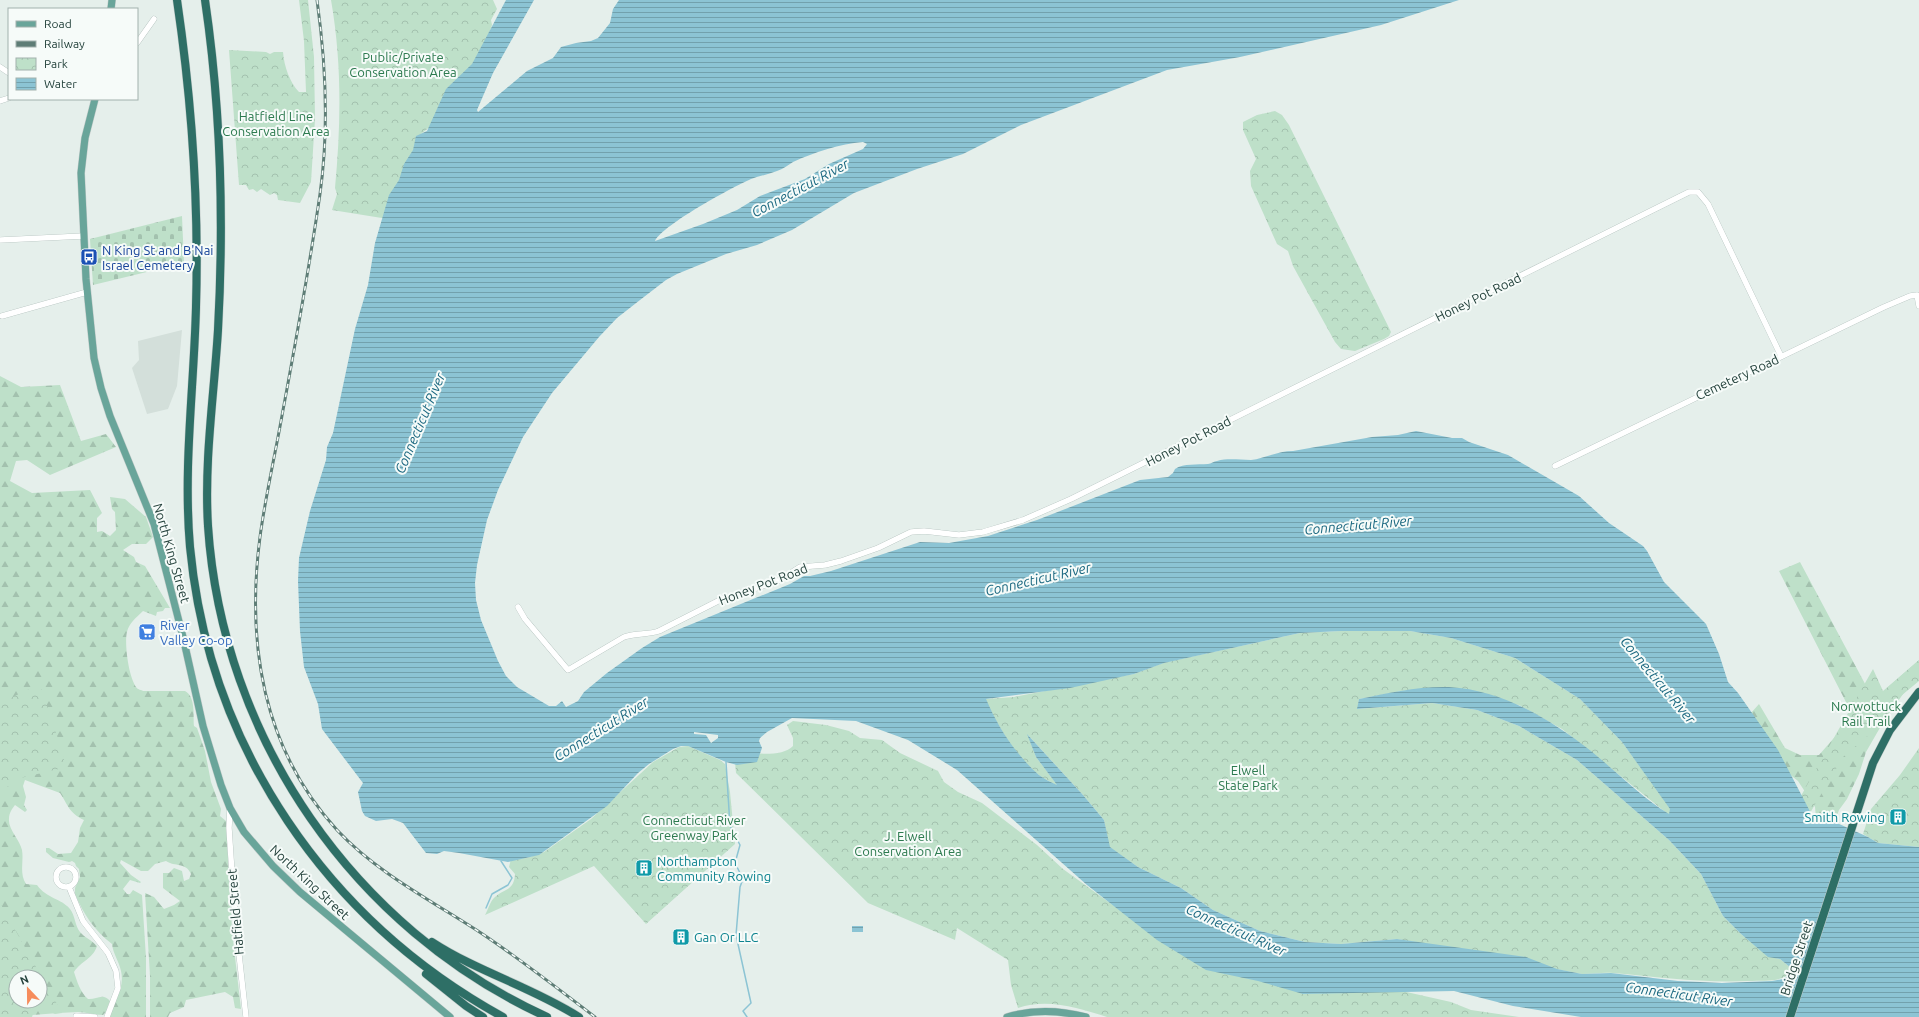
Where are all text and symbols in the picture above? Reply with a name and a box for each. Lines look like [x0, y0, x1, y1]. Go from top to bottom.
legend [8, 8, 138, 100]
text: Road [44, 17, 72, 30]
text: Railway [44, 37, 85, 50]
park label: Public/Private Conservation Area [349, 50, 457, 79]
text: Park [44, 57, 68, 70]
text: Water [44, 77, 77, 90]
park label: Hatfield Line Conservation Area [222, 109, 330, 138]
water label: Connecticut River [749, 155, 852, 220]
place label: N King St and B'Nai Israel Cemetery [102, 243, 214, 272]
bus stop icon: N King St and B'Nai Israel Cemetery [79, 247, 99, 267]
street label: Honey Pot Road [1433, 270, 1523, 324]
street label: Cemetery Road [1693, 352, 1781, 402]
water label: Connecticut River [392, 370, 449, 476]
street label: Honey Pot Road [1143, 413, 1233, 469]
street label: North King Street [151, 502, 193, 604]
water label: Connecticut River [1304, 512, 1413, 538]
water label: Connecticut River [984, 559, 1093, 599]
street label: Honey Pot Road [717, 561, 809, 607]
place label: River Valley Co-op [160, 618, 233, 647]
supermarket icon: River Valley Co-op [137, 622, 157, 642]
water label: Connecticut River [1617, 634, 1699, 727]
water label: Connecticut River [551, 693, 652, 764]
park label: Norwottuck Rail Trail [1831, 699, 1901, 728]
park label: Elwell State Park [1218, 763, 1278, 792]
building icon: Smith Rowing [1888, 807, 1908, 827]
place label: Smith Rowing [1804, 810, 1885, 824]
park label: Connecticut River Greenway Park [642, 813, 746, 842]
park label: J. Elwell Conservation Area [854, 829, 962, 858]
street label: North King Street [268, 842, 352, 922]
place label: Northampton Community Rowing [657, 854, 771, 883]
building icon: Northampton Community Rowing [634, 858, 654, 878]
street label: Hatfield Street [224, 868, 246, 956]
water label: Connecticut River [1183, 901, 1289, 960]
street label: Bridge Street [1777, 919, 1815, 997]
building icon: Gan Or LLC [671, 927, 691, 947]
place label: Gan Or LLC [694, 930, 759, 944]
north arrow [8, 969, 48, 1009]
text: N [18, 973, 30, 987]
water label: Connecticut River [1624, 979, 1734, 1010]

